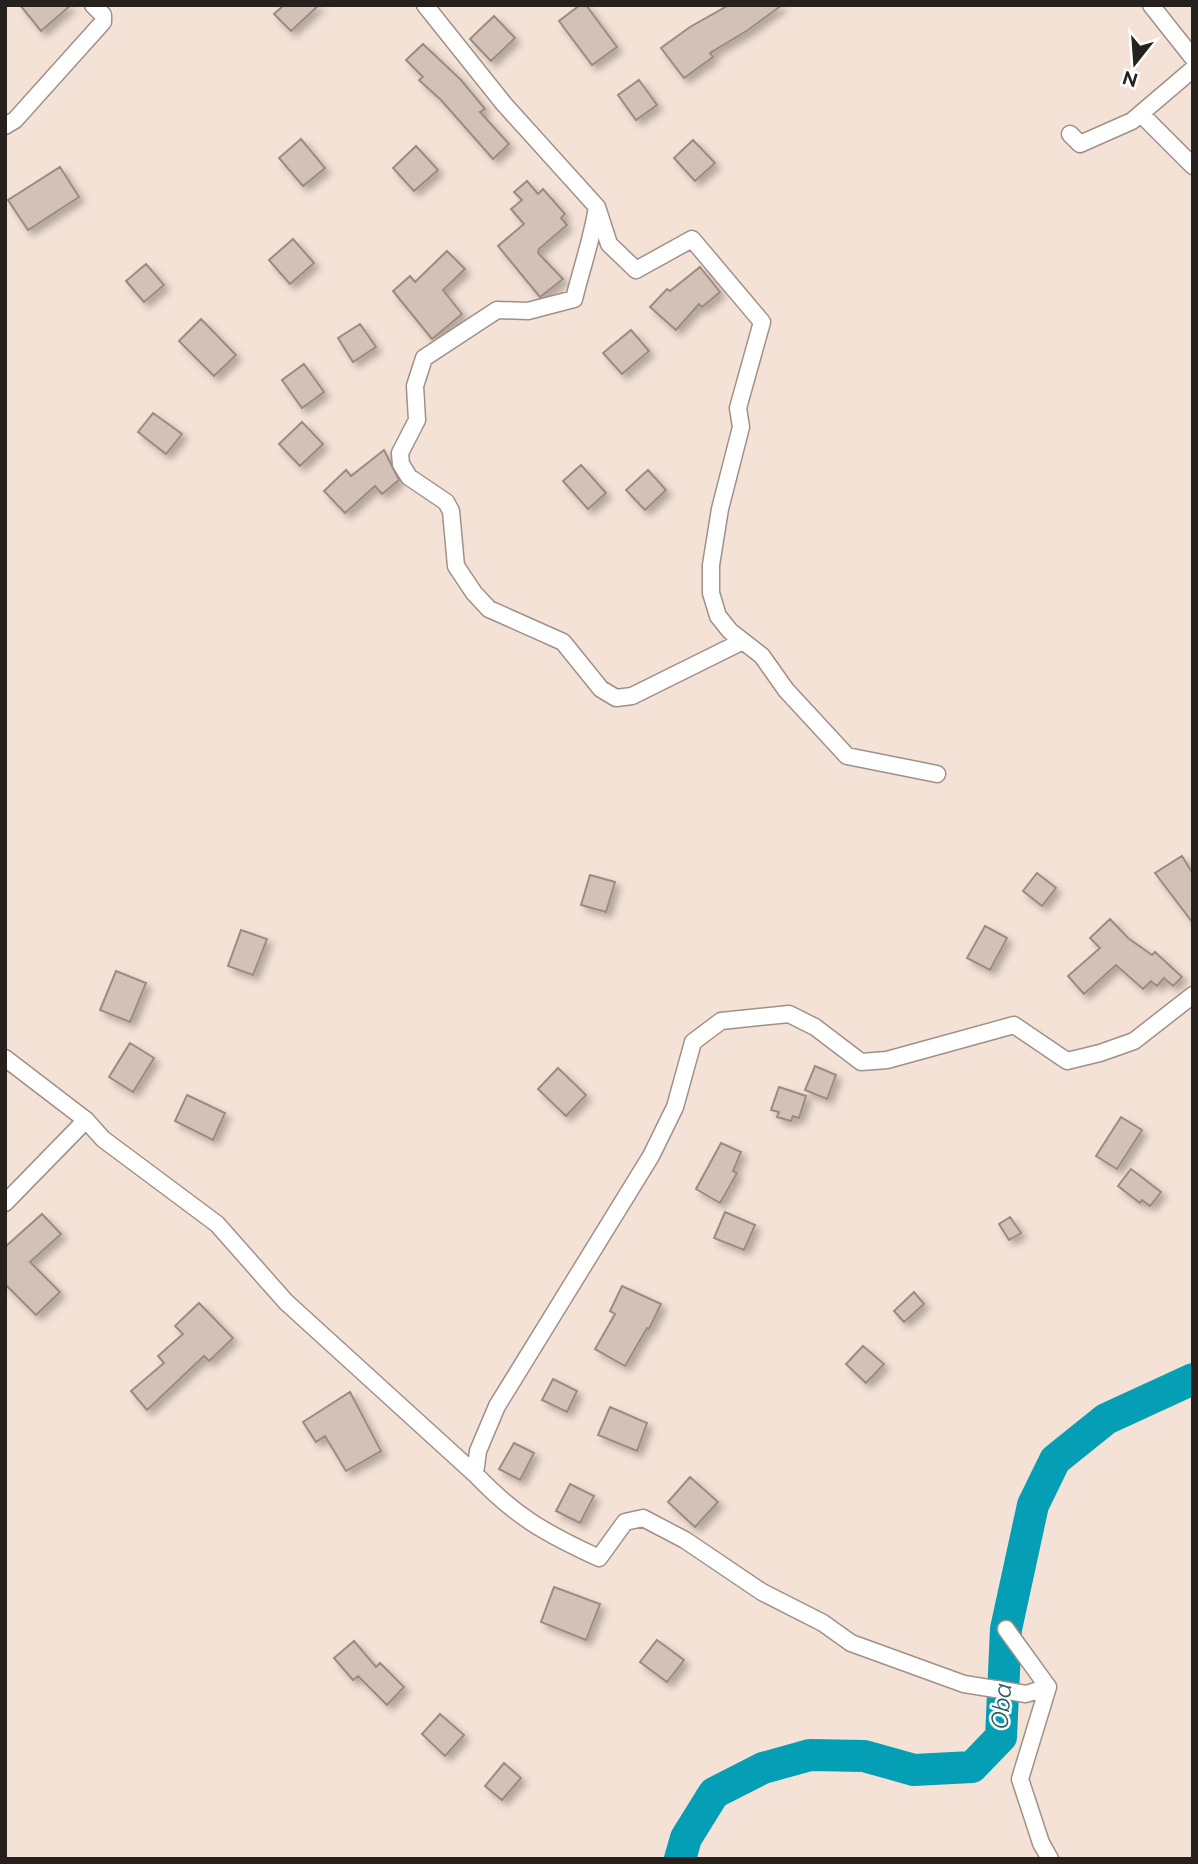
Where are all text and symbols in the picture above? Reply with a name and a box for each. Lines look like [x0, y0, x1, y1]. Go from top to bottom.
north arrow [1100, 28, 1170, 98]
text: N [1120, 67, 1140, 92]
water label: Oba [985, 1682, 1017, 1730]

